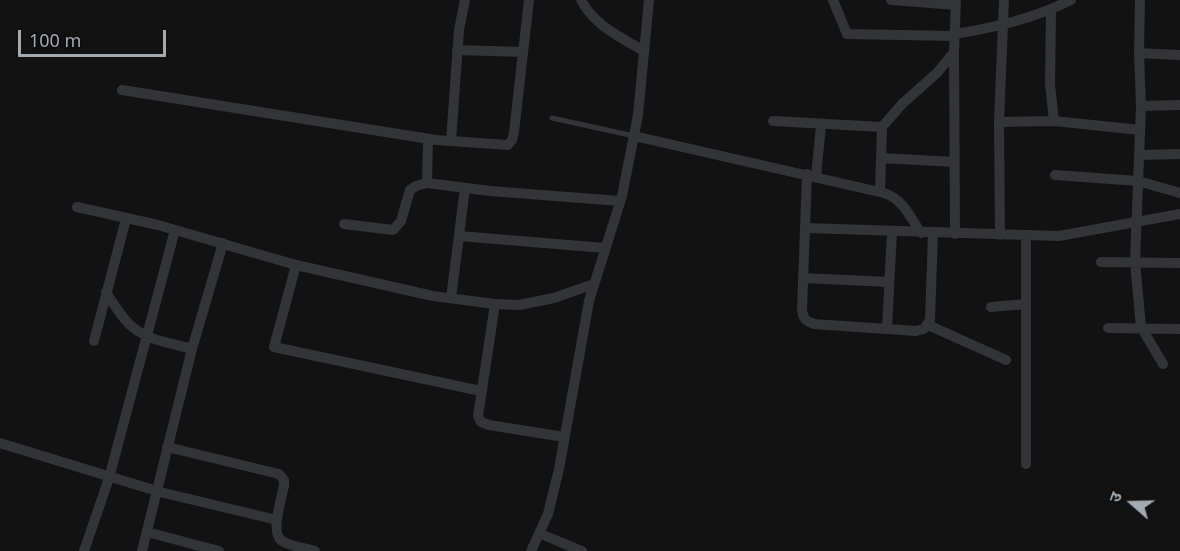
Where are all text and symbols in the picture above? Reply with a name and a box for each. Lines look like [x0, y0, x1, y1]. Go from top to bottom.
scale bar [21, 18, 170, 56]
text: 100 m [29, 28, 81, 52]
north arrow [1102, 473, 1162, 533]
text: उ [1103, 489, 1127, 505]

